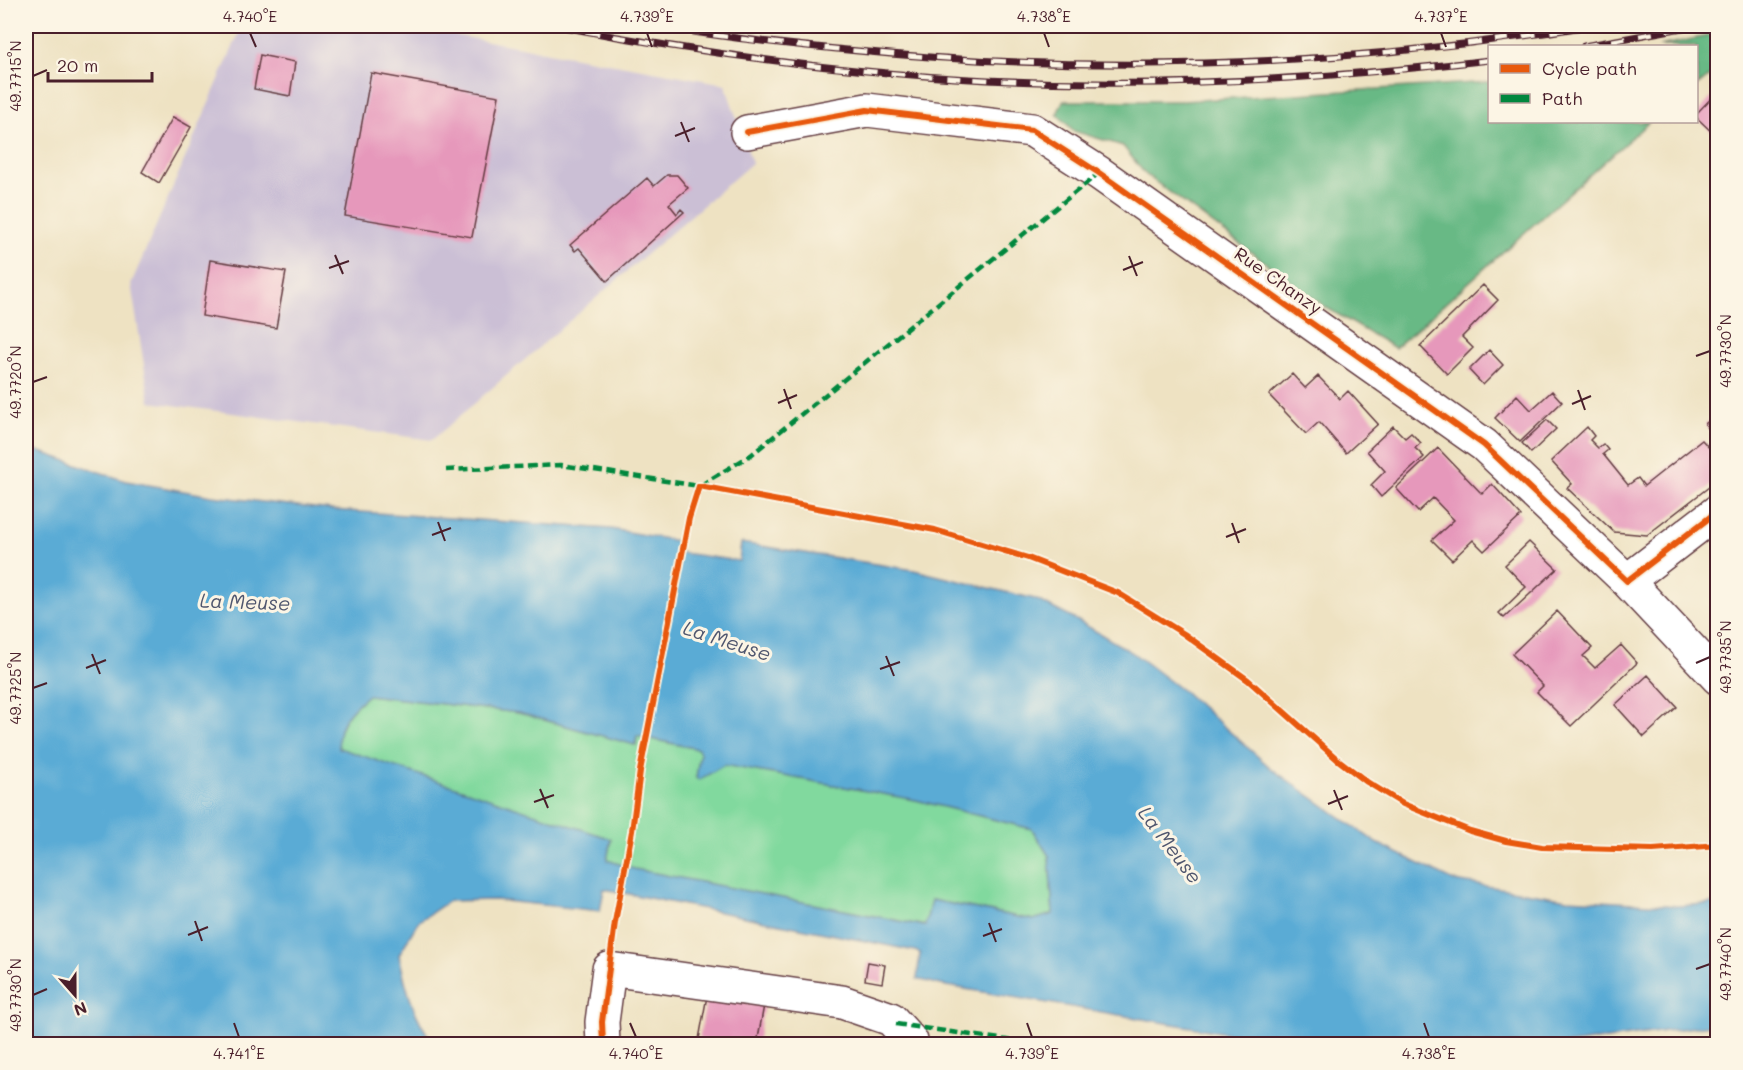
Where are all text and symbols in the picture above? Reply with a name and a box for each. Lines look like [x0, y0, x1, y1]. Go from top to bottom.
text: 4.740°E [223, 6, 277, 26]
text: 4.739°E [620, 6, 674, 26]
text: 4.738°E [1017, 6, 1071, 26]
text: 4.737°E [1414, 6, 1468, 26]
text: 49.7715°N [5, 40, 25, 112]
scale bar [48, 45, 152, 83]
legend [1488, 45, 1698, 123]
text: 20 m [57, 53, 98, 77]
text: Cycle path [1542, 56, 1637, 80]
text: Path [1542, 86, 1582, 110]
street label: Rue Chanzy [1230, 241, 1327, 319]
text: 49.7730°N [1715, 314, 1735, 388]
text: 49.7720°N [5, 345, 25, 419]
water label: La Meuse [199, 586, 291, 616]
water label: La Meuse [680, 614, 774, 666]
text: 49.7735°N [1715, 620, 1735, 694]
text: 49.7725°N [5, 652, 25, 724]
water label: La Meuse [1133, 800, 1208, 888]
text: 49.7740°N [1715, 927, 1735, 1001]
text: 49.7730°N [5, 958, 25, 1032]
north arrow [45, 965, 105, 1025]
text: N [71, 997, 90, 1021]
text: 4.741°E [213, 1043, 265, 1063]
text: 4.740°E [609, 1043, 663, 1063]
text: 4.739°E [1005, 1043, 1059, 1063]
text: 4.738°E [1402, 1043, 1456, 1063]

